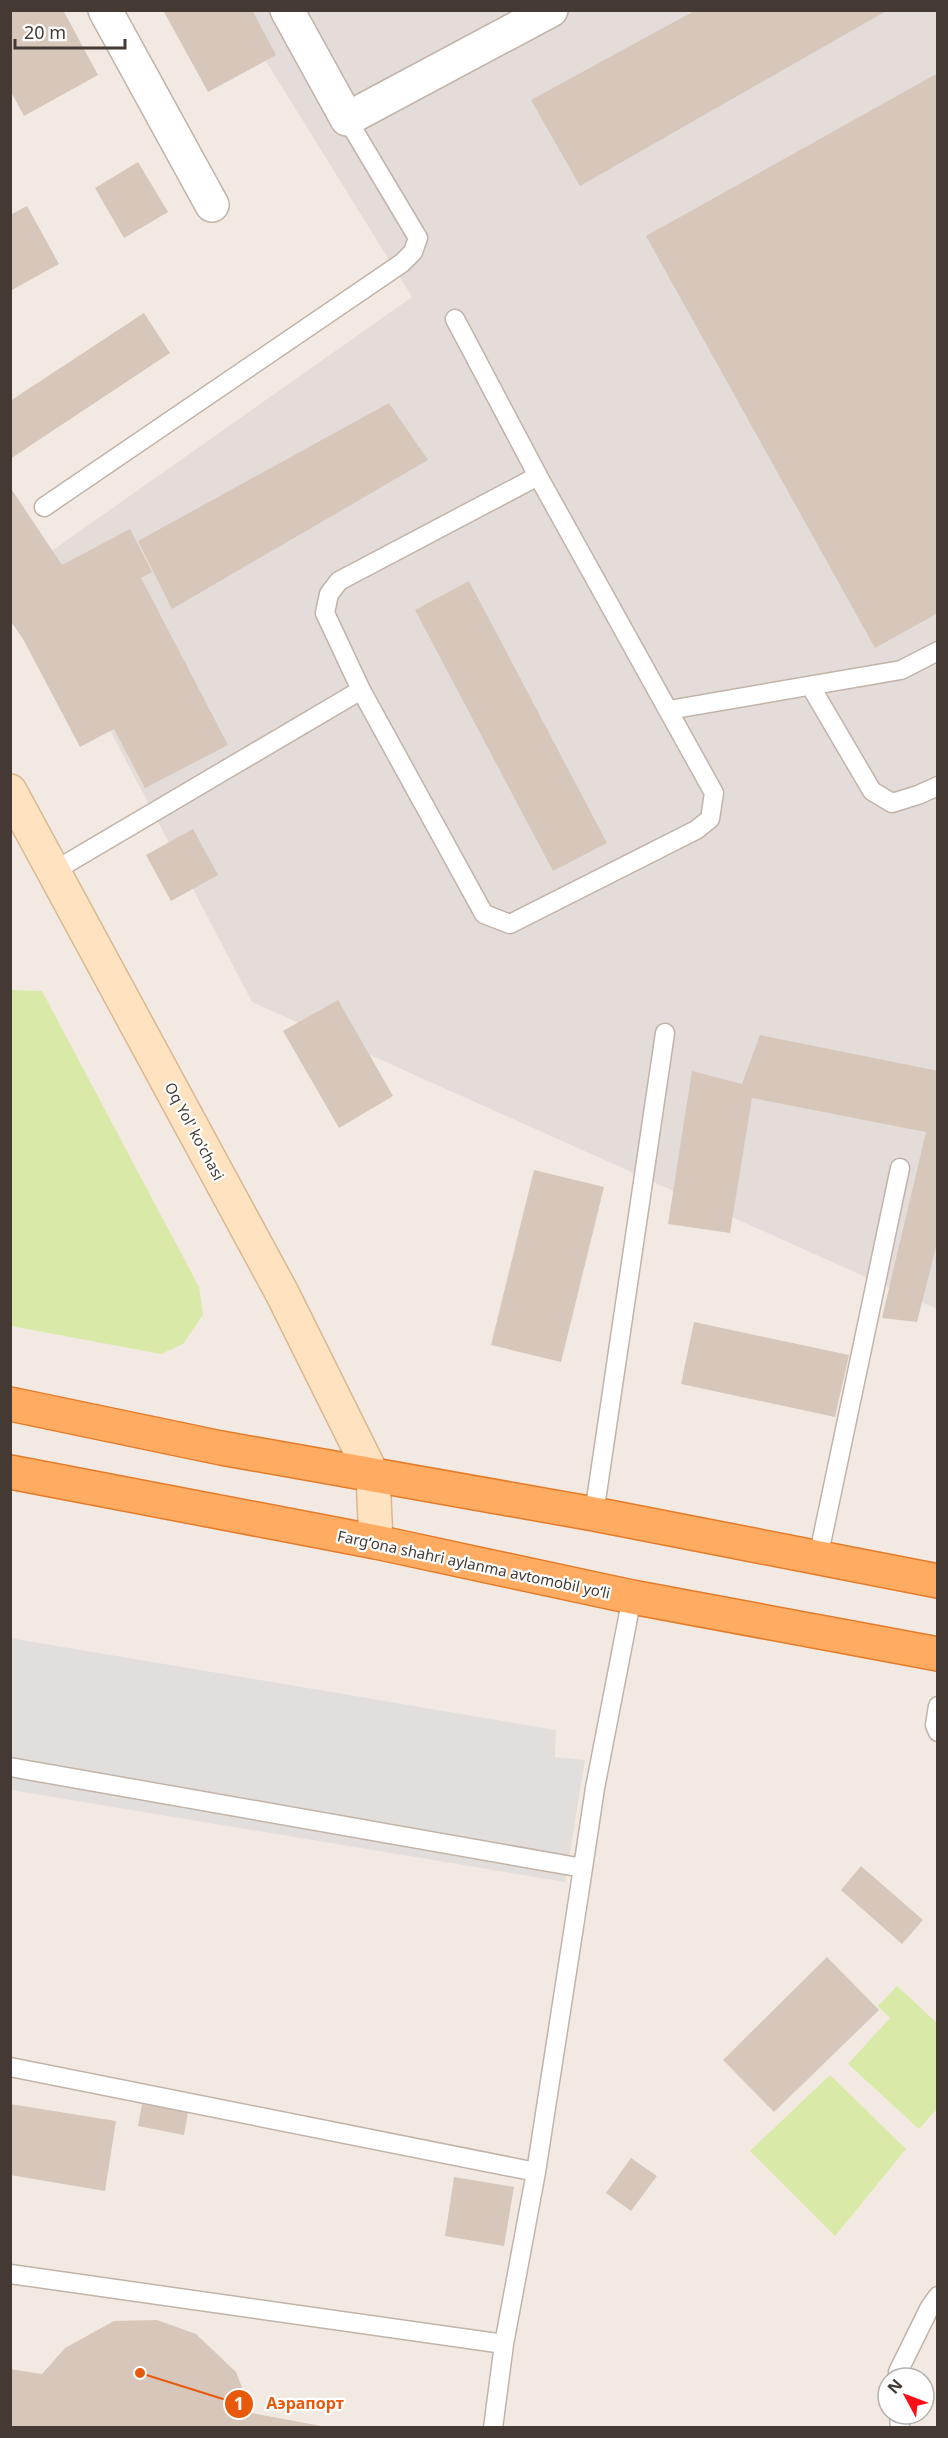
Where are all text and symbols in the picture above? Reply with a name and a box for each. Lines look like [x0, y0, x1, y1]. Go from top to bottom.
scale bar [15, 12, 124, 50]
text: 20 m [24, 20, 66, 44]
street label: Oq Yol' ko'chasi [161, 1079, 229, 1183]
street label: Fargʻona shahri aylanma avtomobil yoʻli [336, 1525, 612, 1603]
north arrow [876, 2366, 936, 2426]
text: N [882, 2374, 907, 2398]
callout: Аэрапорт [224, 2387, 356, 2421]
text: 1 [234, 2391, 244, 2415]
text: Аэрапорт [266, 2392, 344, 2414]

